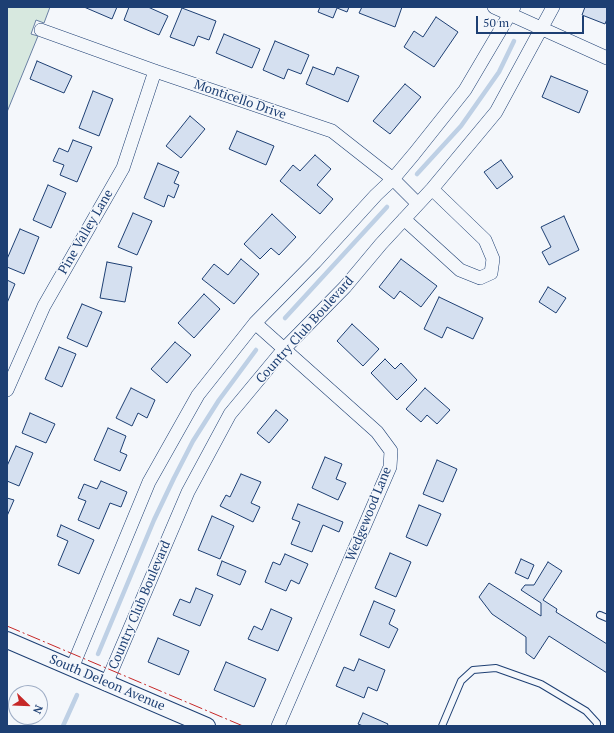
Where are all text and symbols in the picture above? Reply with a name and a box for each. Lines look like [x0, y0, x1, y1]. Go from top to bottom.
scale bar [478, 8, 586, 34]
text: 50 m [483, 15, 509, 30]
street label: Monticello Drive [192, 77, 288, 123]
street label: Pine Valley Lane [55, 187, 117, 277]
street label: Country Club Boulevard [253, 273, 357, 387]
street label: Wedgewood Lane [343, 465, 395, 563]
street label: Country Club Boulevard [106, 538, 174, 672]
street label: South Deleon Avenue [47, 652, 167, 714]
north arrow [8, 685, 48, 725]
text: N [30, 703, 46, 716]

